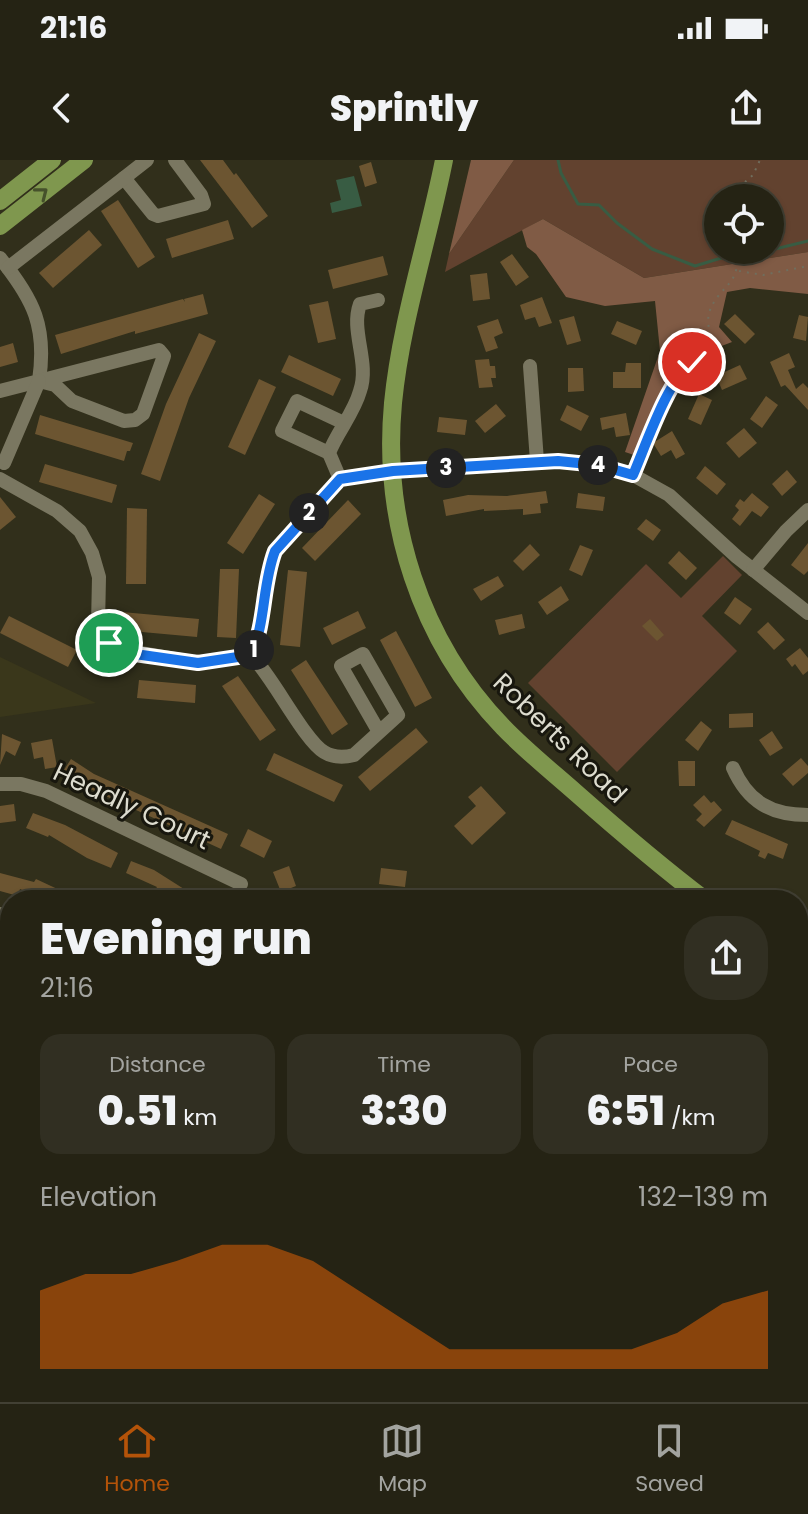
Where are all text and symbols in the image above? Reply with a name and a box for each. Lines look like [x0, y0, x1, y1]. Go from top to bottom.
text: 21:16 [40, 6, 107, 49]
text: Sprintly [330, 83, 478, 134]
icon: back [40, 86, 84, 130]
icon: share [724, 86, 768, 130]
map controls [704, 184, 784, 264]
button: locate [704, 184, 784, 264]
one-way arrow [33, 188, 47, 203]
pin [658, 328, 726, 396]
icon: check [670, 340, 714, 384]
pin: 4 [578, 445, 618, 485]
pin: 3 [426, 448, 466, 488]
text: 4 [591, 449, 605, 480]
text: 3 [439, 452, 453, 483]
pin: 2 [289, 493, 329, 533]
text: 2 [303, 497, 315, 528]
pin [75, 609, 143, 677]
icon: arrive [87, 621, 131, 665]
pin: 1 [234, 630, 274, 670]
text: 1 [250, 634, 258, 665]
street label: Roberts Road [485, 665, 635, 811]
street label: Headly Court [47, 754, 217, 858]
text: Evening run [40, 908, 312, 969]
button: share [684, 916, 768, 1000]
text: 21:16 [40, 970, 94, 1006]
text: Distance [109, 1049, 206, 1080]
text: Time [377, 1049, 431, 1080]
text: Pace [623, 1049, 678, 1080]
text: 0.51 [97, 1083, 177, 1139]
text: 3:30 [360, 1083, 448, 1139]
text: 6:51 [586, 1083, 665, 1139]
text: km [177, 1102, 217, 1133]
text: /km [665, 1102, 715, 1133]
text: Elevation [40, 1179, 157, 1215]
text: 132–139 m [638, 1179, 768, 1215]
tab: Home [104, 1419, 170, 1500]
tab: Map [378, 1419, 427, 1500]
tab: Saved [635, 1419, 704, 1500]

